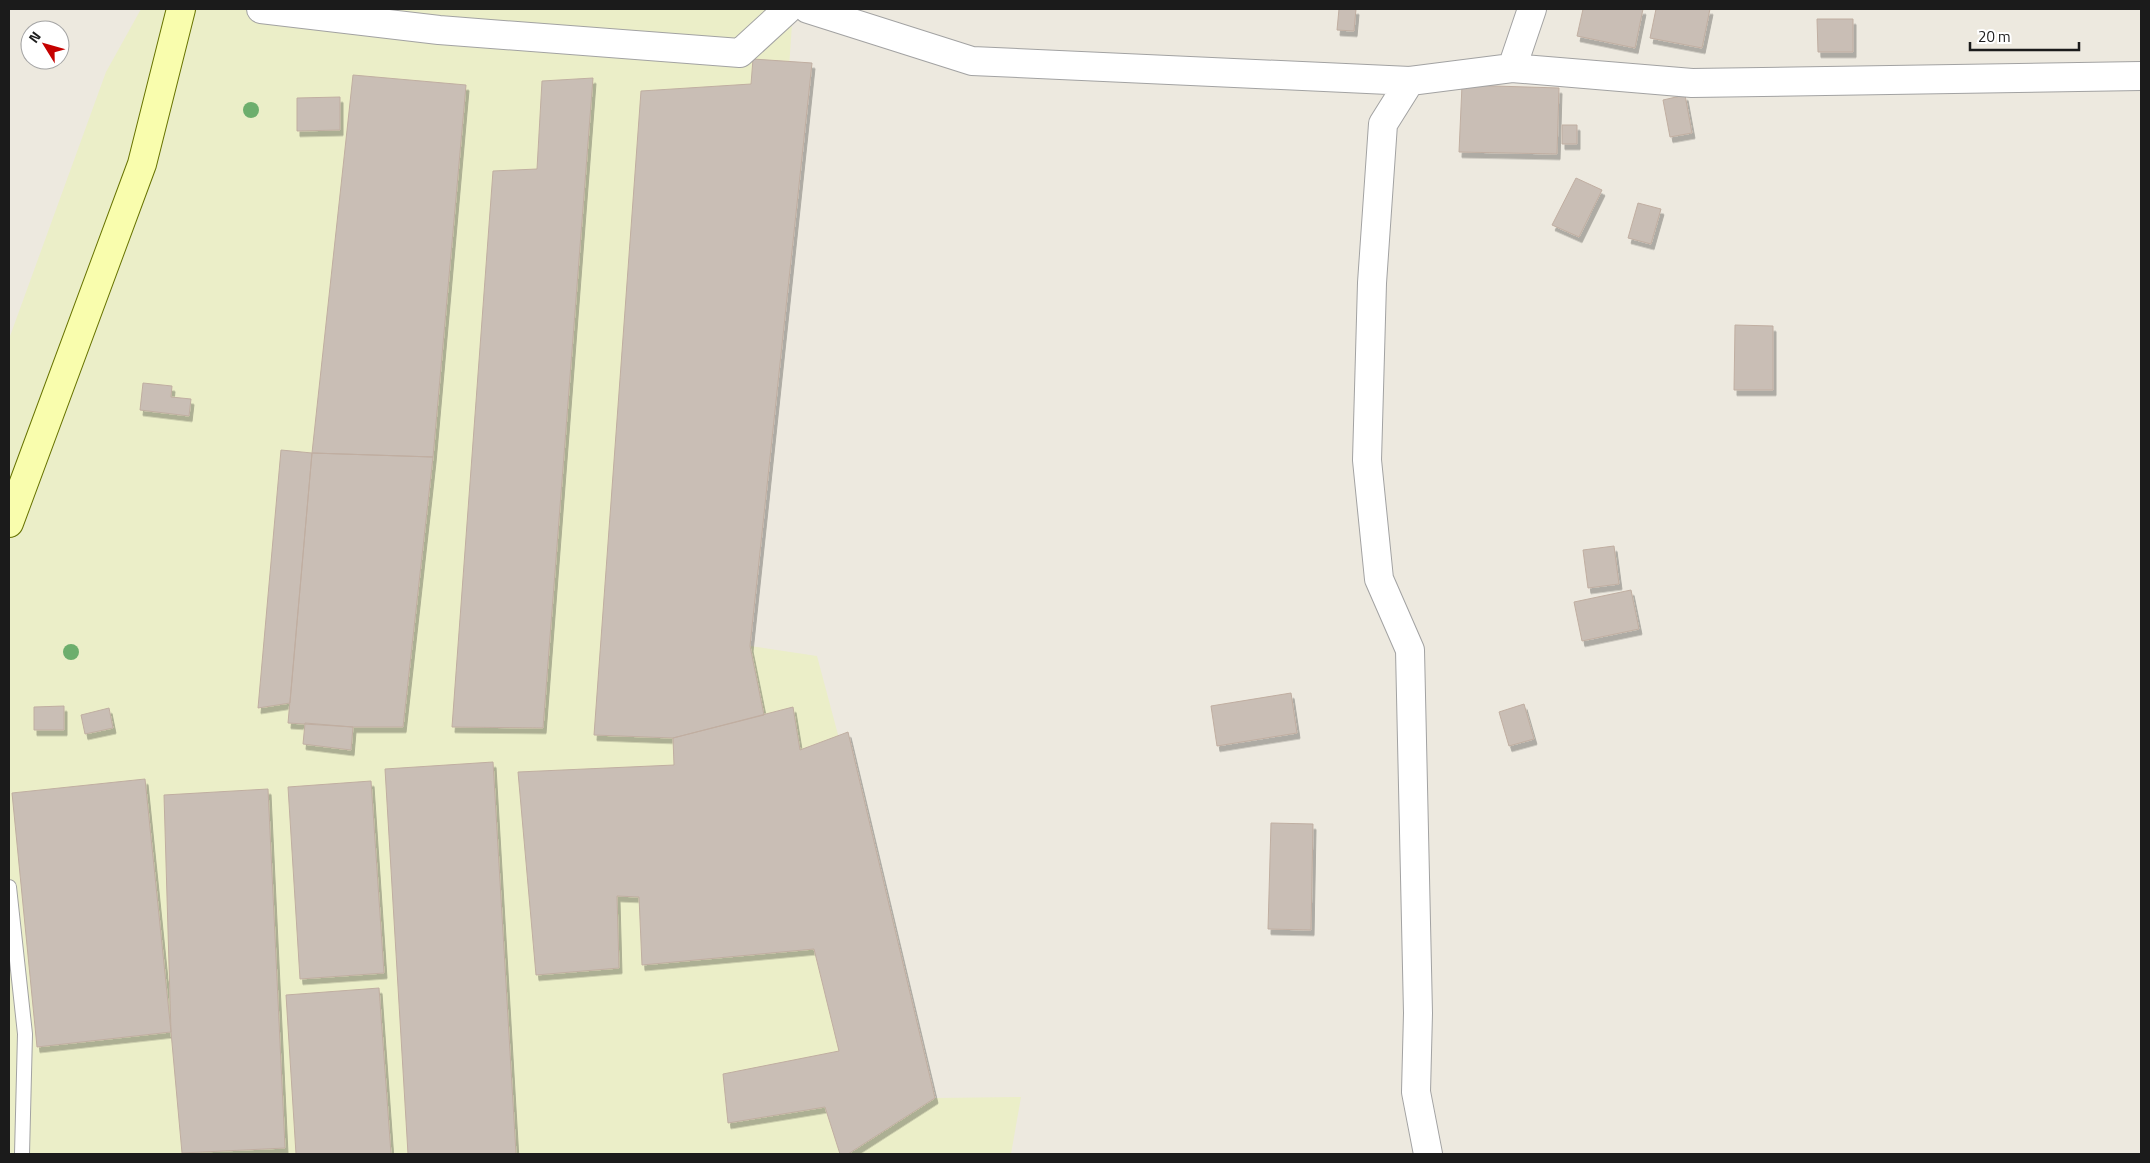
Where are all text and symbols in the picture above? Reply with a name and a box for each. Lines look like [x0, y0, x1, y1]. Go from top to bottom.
north arrow [20, 20, 70, 70]
scale bar [1970, 20, 2079, 52]
text: 20 m [1978, 25, 2011, 48]
text: N [23, 27, 46, 47]

